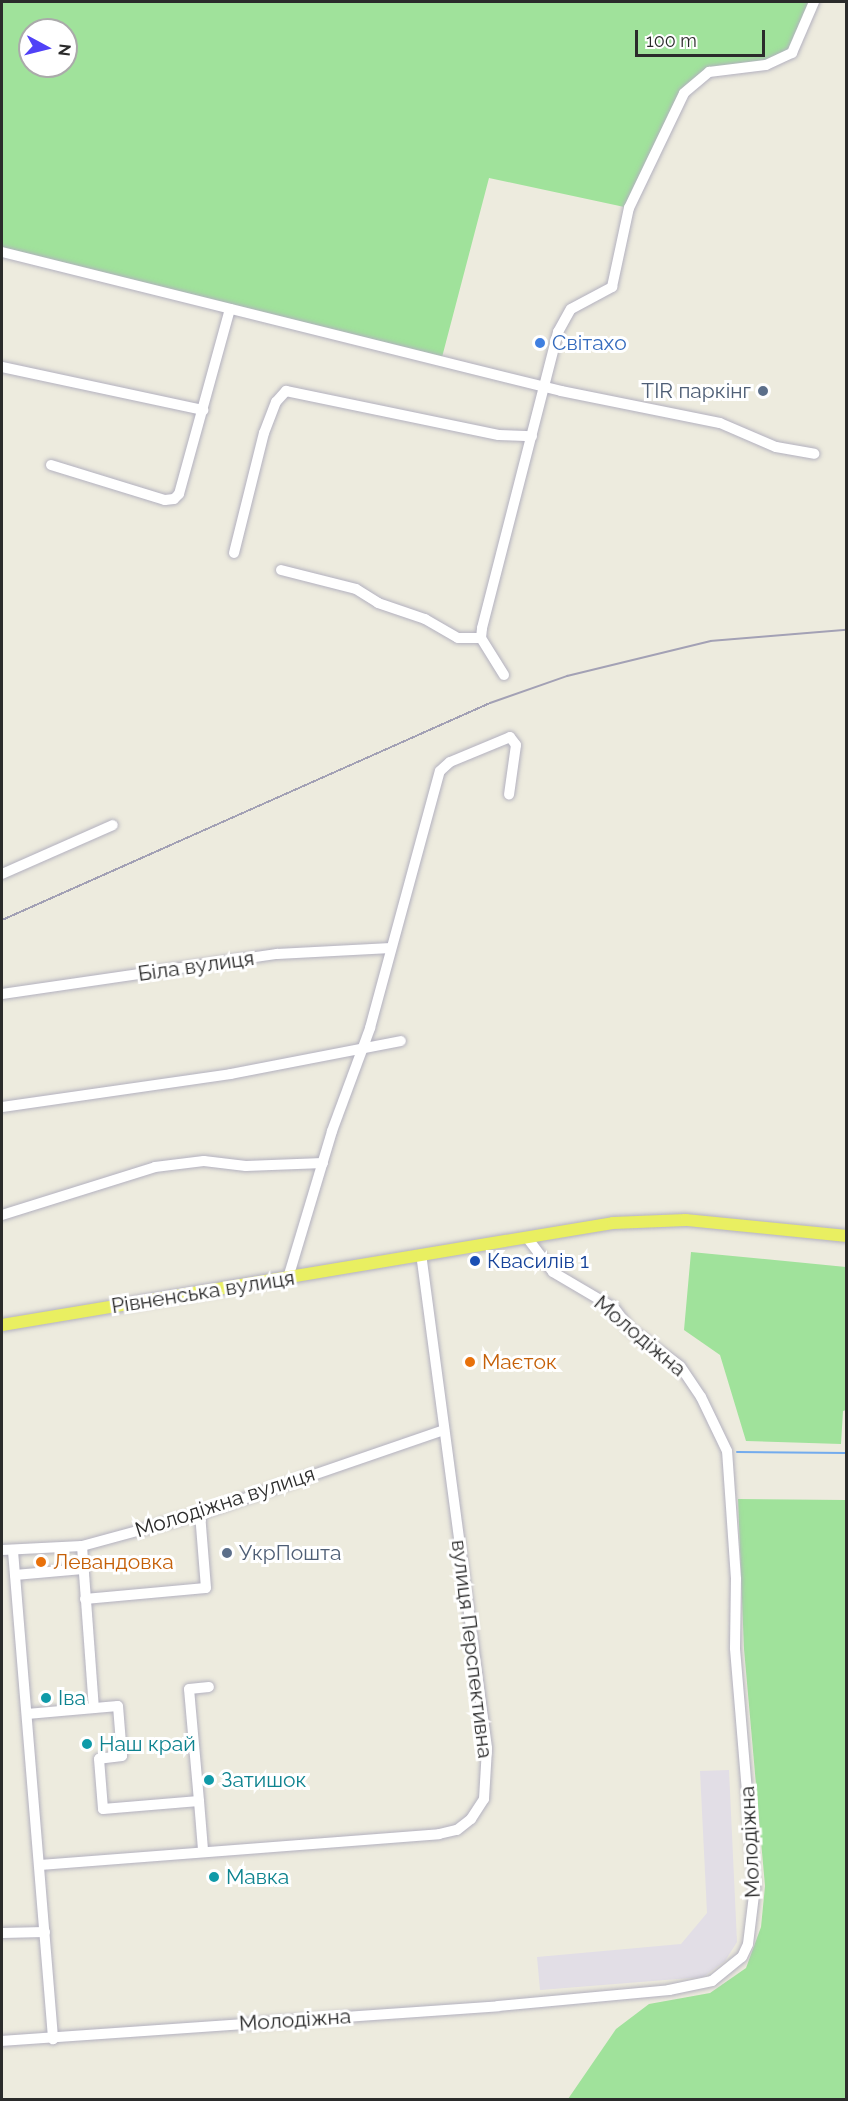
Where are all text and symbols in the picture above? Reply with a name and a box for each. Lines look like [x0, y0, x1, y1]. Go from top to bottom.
north arrow [18, 18, 78, 78]
scale bar [638, 18, 768, 56]
text: 100 m [646, 30, 697, 51]
text: N [54, 43, 75, 57]
place label: Світахо [552, 330, 627, 356]
marker: Світахо [533, 336, 547, 350]
place label: TIR паркінг [641, 378, 751, 404]
marker: TIR паркінг [756, 384, 770, 398]
street label: Біла вулиця [136, 945, 256, 987]
place label: Квасилів 1 [487, 1248, 589, 1274]
marker: Квасилів 1 [468, 1254, 482, 1268]
street label: Рівненська вулиця [110, 1265, 296, 1319]
street label: Молодіжна [589, 1290, 691, 1382]
place label: Маєток [482, 1349, 557, 1375]
marker: Маєток [463, 1355, 477, 1369]
street label: Молодіжна вулиця [132, 1461, 318, 1543]
street label: вулиця Перспективна [446, 1538, 498, 1760]
place label: УкрПошта [239, 1540, 341, 1566]
marker: УкрПошта [220, 1546, 234, 1560]
place label: Левандовка [53, 1549, 174, 1575]
marker: Левандовка [34, 1555, 48, 1569]
place label: Іва [58, 1685, 86, 1711]
marker: Іва [39, 1691, 53, 1705]
place label: Наш край [99, 1731, 196, 1757]
marker: Наш край [80, 1737, 94, 1751]
place label: Затишок [221, 1767, 306, 1793]
marker: Затишок [202, 1773, 216, 1787]
street label: Молодіжна [734, 1785, 766, 1899]
place label: Мавка [226, 1864, 289, 1890]
marker: Мавка [207, 1870, 221, 1884]
street label: Молодіжна [238, 2004, 352, 2036]

